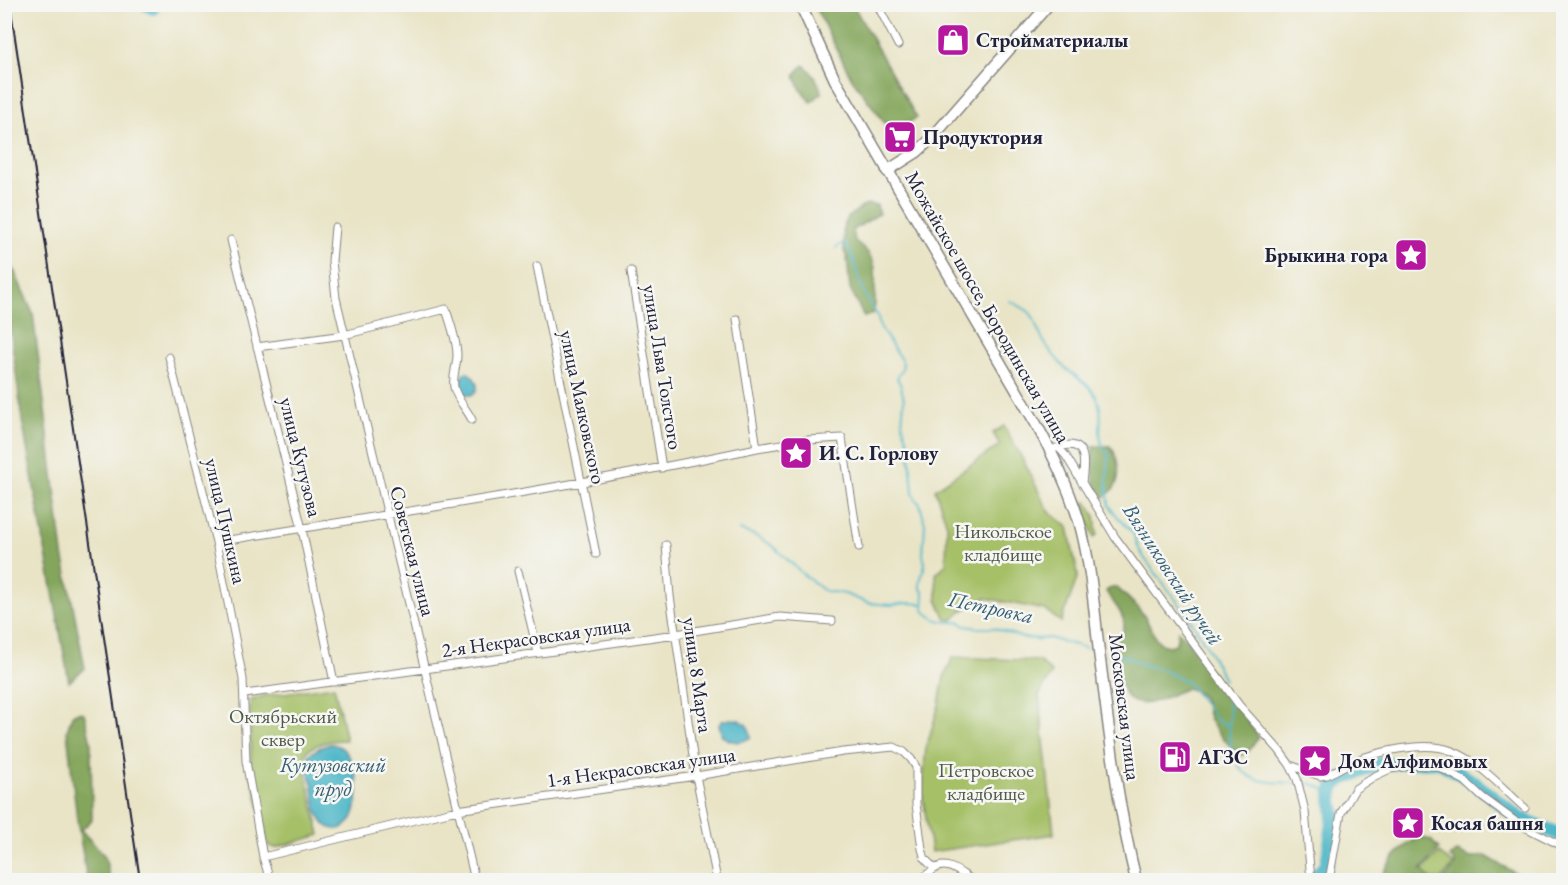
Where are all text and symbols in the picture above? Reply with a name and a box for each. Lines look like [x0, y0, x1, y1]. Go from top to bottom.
shop icon: Стройматериалы [935, 22, 971, 58]
place label: Стройматериалы [976, 27, 1128, 53]
supermarket icon: Продуктория [882, 119, 918, 155]
place label: Продуктория [923, 124, 1043, 150]
street label: Можайское шоссе, Бородинская улица [899, 166, 1077, 448]
place icon: Брыкина гора [1393, 237, 1429, 273]
place label: Брыкина гора [1264, 242, 1388, 268]
street label: улица Льва Толстого [637, 283, 689, 451]
street label: улица Маяковского [554, 328, 612, 486]
street label: улица Кутузова [274, 394, 328, 520]
place icon: И. С. Горлову [778, 435, 814, 471]
place label: И. С. Горлову [819, 440, 939, 466]
street label: улица Пушкина [199, 456, 253, 586]
street label: Советская улица [384, 483, 442, 619]
water label: Вязниковский ручей [1117, 497, 1229, 650]
park label: Никольское кладбище [954, 518, 1052, 567]
water label: Петровка [945, 585, 1036, 629]
street label: 2-я Некрасовская улица [440, 611, 632, 663]
street label: улица 8 Марта [677, 616, 719, 734]
street label: Московская улица [1103, 632, 1147, 782]
park label: Октябрьский сквер [229, 703, 337, 752]
fuel station icon: АГЗС [1157, 739, 1193, 775]
street label: 1-я Некрасовская улица [545, 741, 737, 793]
place icon: Дом Алфимовых [1297, 743, 1333, 779]
place label: АГЗС [1197, 744, 1248, 770]
place label: Дом Алфимовых [1338, 748, 1488, 774]
water label: Кутузовский пруд [279, 751, 387, 802]
park label: Петровское кладбище [938, 757, 1034, 806]
place icon: Косая башня [1390, 805, 1426, 841]
place label: Косая башня [1431, 810, 1544, 836]

